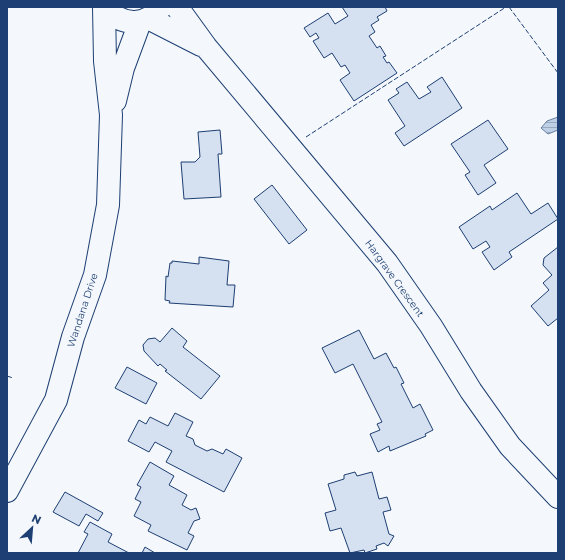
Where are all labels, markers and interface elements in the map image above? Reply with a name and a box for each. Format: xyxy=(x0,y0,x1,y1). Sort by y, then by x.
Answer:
street label: Hargrave Crescent xyxy=(362,237,427,319)
street label: Wandana Drive xyxy=(64,271,101,349)
north arrow xyxy=(12,508,52,548)
text: N xyxy=(29,511,43,527)

